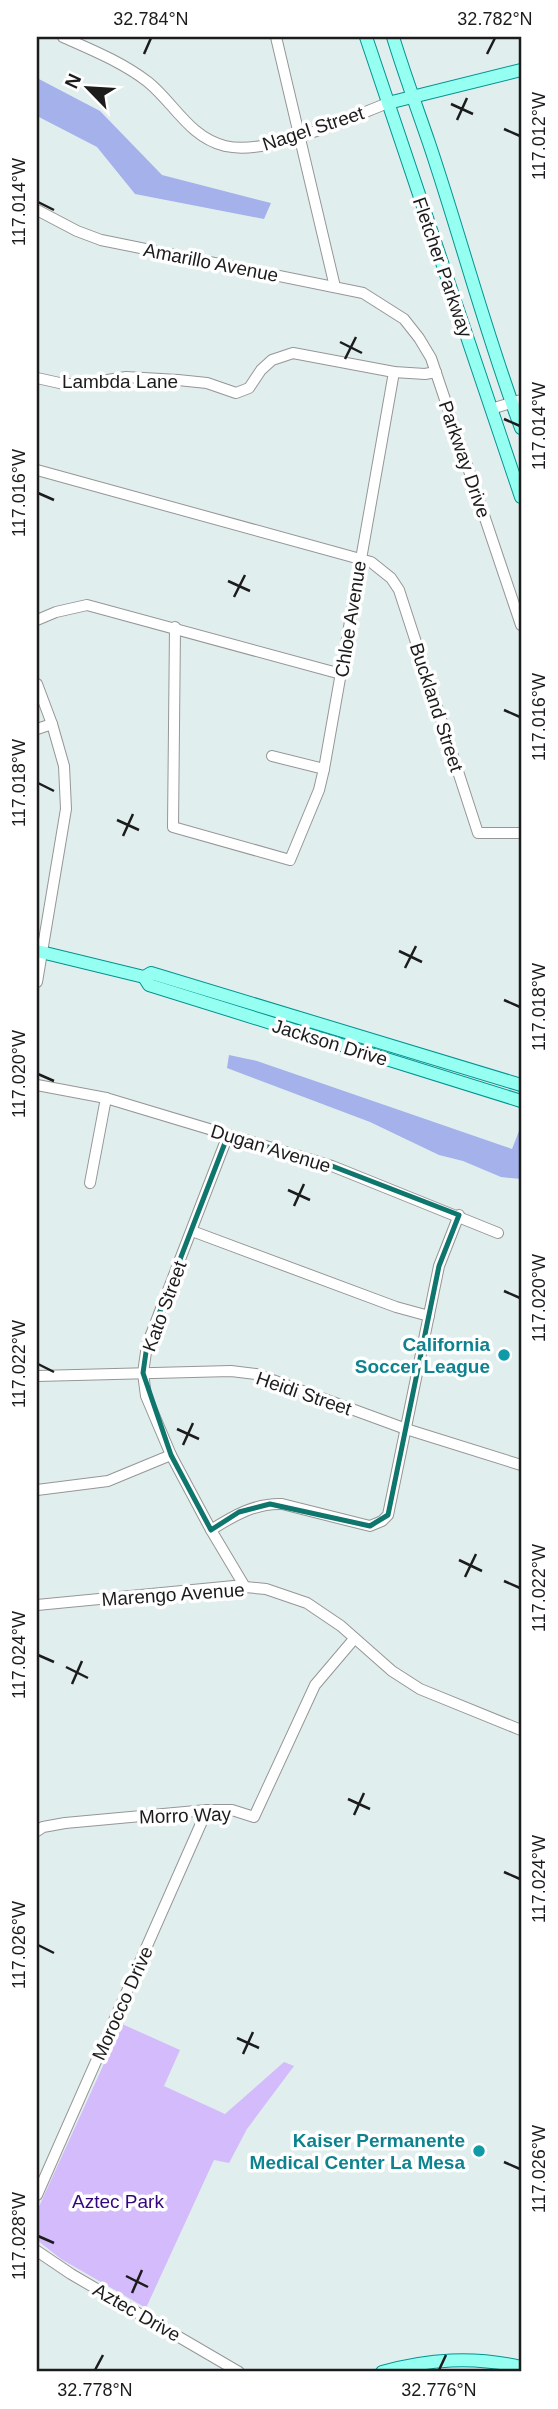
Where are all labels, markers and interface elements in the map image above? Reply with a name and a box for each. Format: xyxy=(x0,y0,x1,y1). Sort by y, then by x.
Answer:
text: 32.784°N xyxy=(113,9,189,29)
text: 32.782°N xyxy=(457,9,533,29)
north arrow xyxy=(52,52,122,122)
text: N xyxy=(61,70,85,92)
text: 117.012°W xyxy=(529,92,549,180)
street label: Nagel Street xyxy=(260,102,367,155)
text: 117.014°W xyxy=(9,158,29,246)
street label: Fletcher Parkway xyxy=(409,194,477,340)
street label: Amarillo Avenue xyxy=(142,239,280,286)
street label: Lambda Lane xyxy=(62,371,178,392)
text: 117.014°W xyxy=(529,382,549,470)
street label: Parkway Drive xyxy=(435,398,494,520)
text: 117.016°W xyxy=(9,449,29,537)
street label: Chloe Avenue xyxy=(331,559,370,679)
street label: Buckland Street xyxy=(406,640,467,775)
text: 117.016°W xyxy=(529,673,549,761)
text: 117.018°W xyxy=(9,739,29,827)
text: 117.018°W xyxy=(529,963,549,1051)
street label: Jackson Drive xyxy=(270,1015,390,1070)
text: 117.020°W xyxy=(9,1030,29,1118)
street label: Dugan Avenue xyxy=(208,1120,333,1177)
text: 117.020°W xyxy=(529,1254,549,1342)
street label: Kato Street xyxy=(138,1257,191,1354)
text: 117.022°W xyxy=(9,1320,29,1408)
place label: California Soccer League xyxy=(355,1334,490,1377)
marker: California Soccer League xyxy=(496,1347,512,1363)
street label: Heidi Street xyxy=(253,1367,355,1420)
text: 117.022°W xyxy=(529,1544,549,1632)
street label: Marengo Avenue xyxy=(101,1579,245,1610)
text: 117.024°W xyxy=(9,1611,29,1699)
street label: Morro Way xyxy=(139,1803,232,1828)
text: 117.024°W xyxy=(529,1835,549,1923)
text: 117.026°W xyxy=(9,1901,29,1989)
street label: Morocco Drive xyxy=(88,1943,157,2063)
text: 117.026°W xyxy=(529,2125,549,2213)
place label: Kaiser Permanente Medical Center La Mesa xyxy=(250,2130,465,2173)
marker: Kaiser Permanente Medical Center La Mesa xyxy=(471,2143,487,2159)
park label: Aztec Park xyxy=(72,2191,164,2212)
text: 117.028°W xyxy=(9,2192,29,2280)
street label: Aztec Drive xyxy=(89,2279,184,2346)
text: 32.778°N xyxy=(57,2380,133,2400)
text: 32.776°N xyxy=(401,2380,477,2400)

